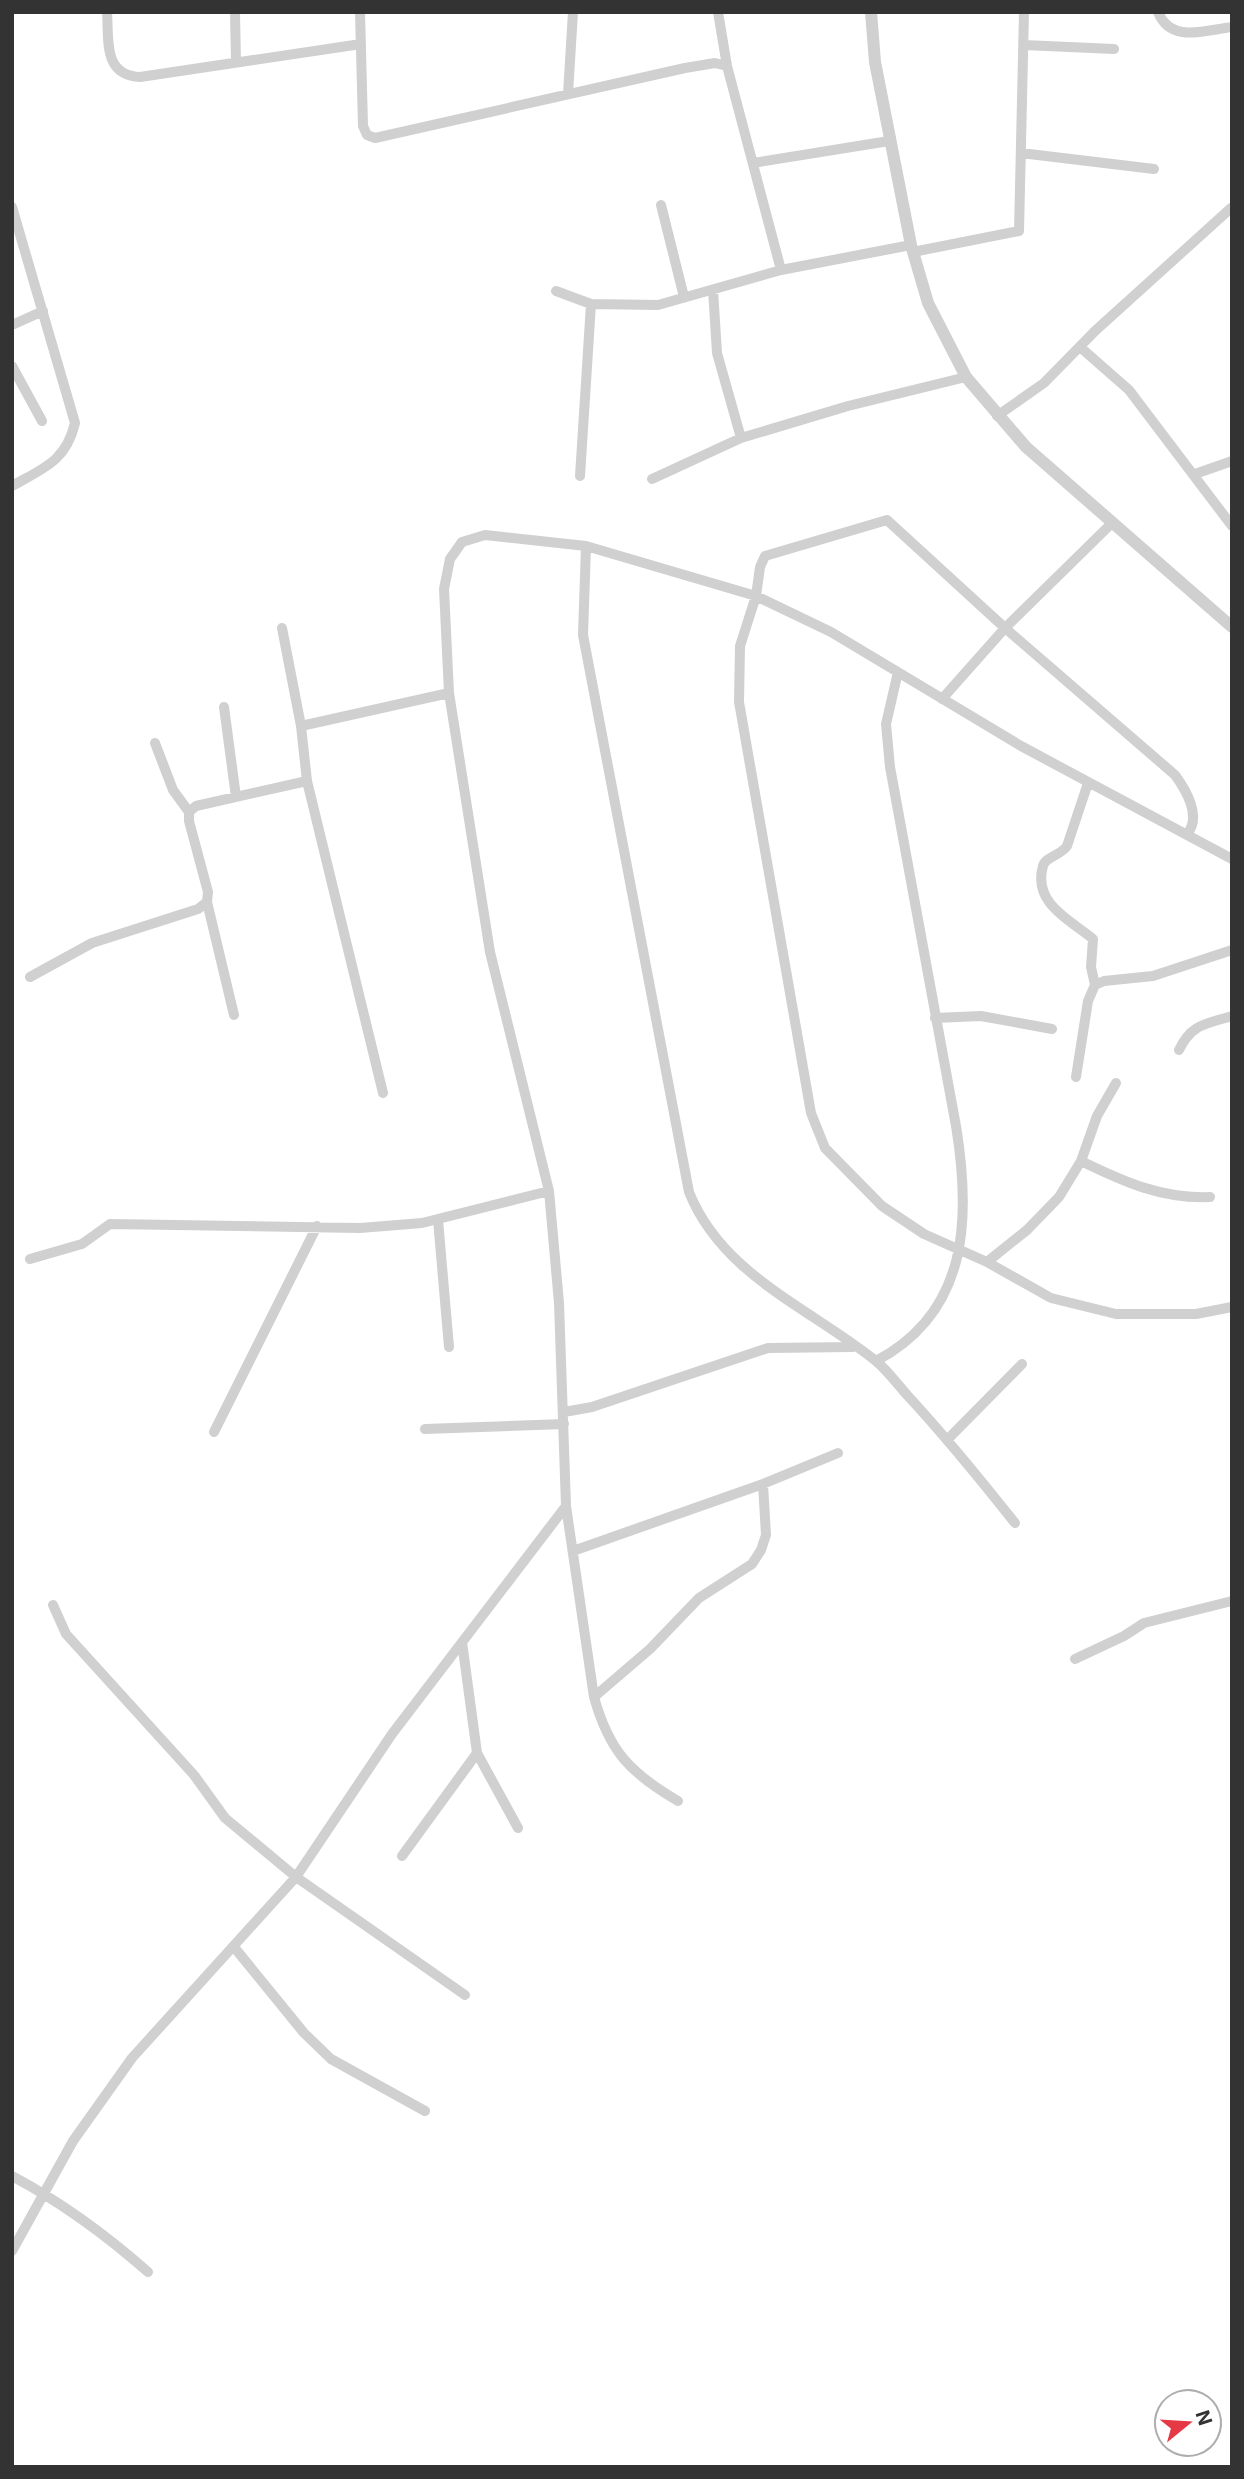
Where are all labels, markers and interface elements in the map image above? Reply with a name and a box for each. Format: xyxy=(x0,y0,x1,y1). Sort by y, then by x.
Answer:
north arrow xyxy=(1153,2388,1223,2458)
text: N xyxy=(1191,2407,1217,2428)

